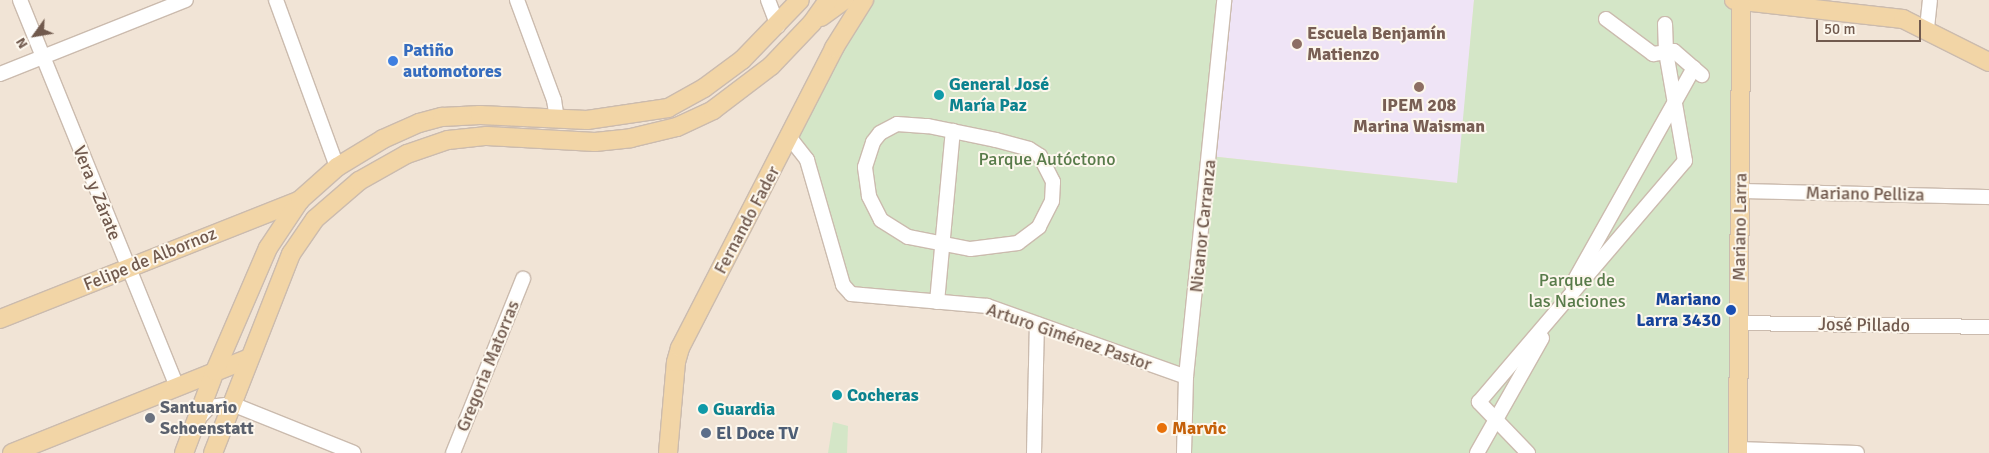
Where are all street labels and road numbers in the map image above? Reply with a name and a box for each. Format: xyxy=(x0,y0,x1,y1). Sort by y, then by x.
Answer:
street label: Vera y Zárate xyxy=(68,143,126,243)
street label: Nicanor Carranza xyxy=(1185,158,1221,294)
street label: Fernando Fader xyxy=(709,162,785,278)
street label: Mariano Larra xyxy=(1728,173,1752,281)
street label: Mariano Pelliza xyxy=(1805,182,1925,206)
street label: Felipe de Albornoz xyxy=(80,222,220,296)
street label: Gregoria Matorras xyxy=(452,297,524,435)
street label: Arturo Giménez Pastor xyxy=(984,299,1154,375)
street label: José Pillado xyxy=(1818,313,1910,337)

